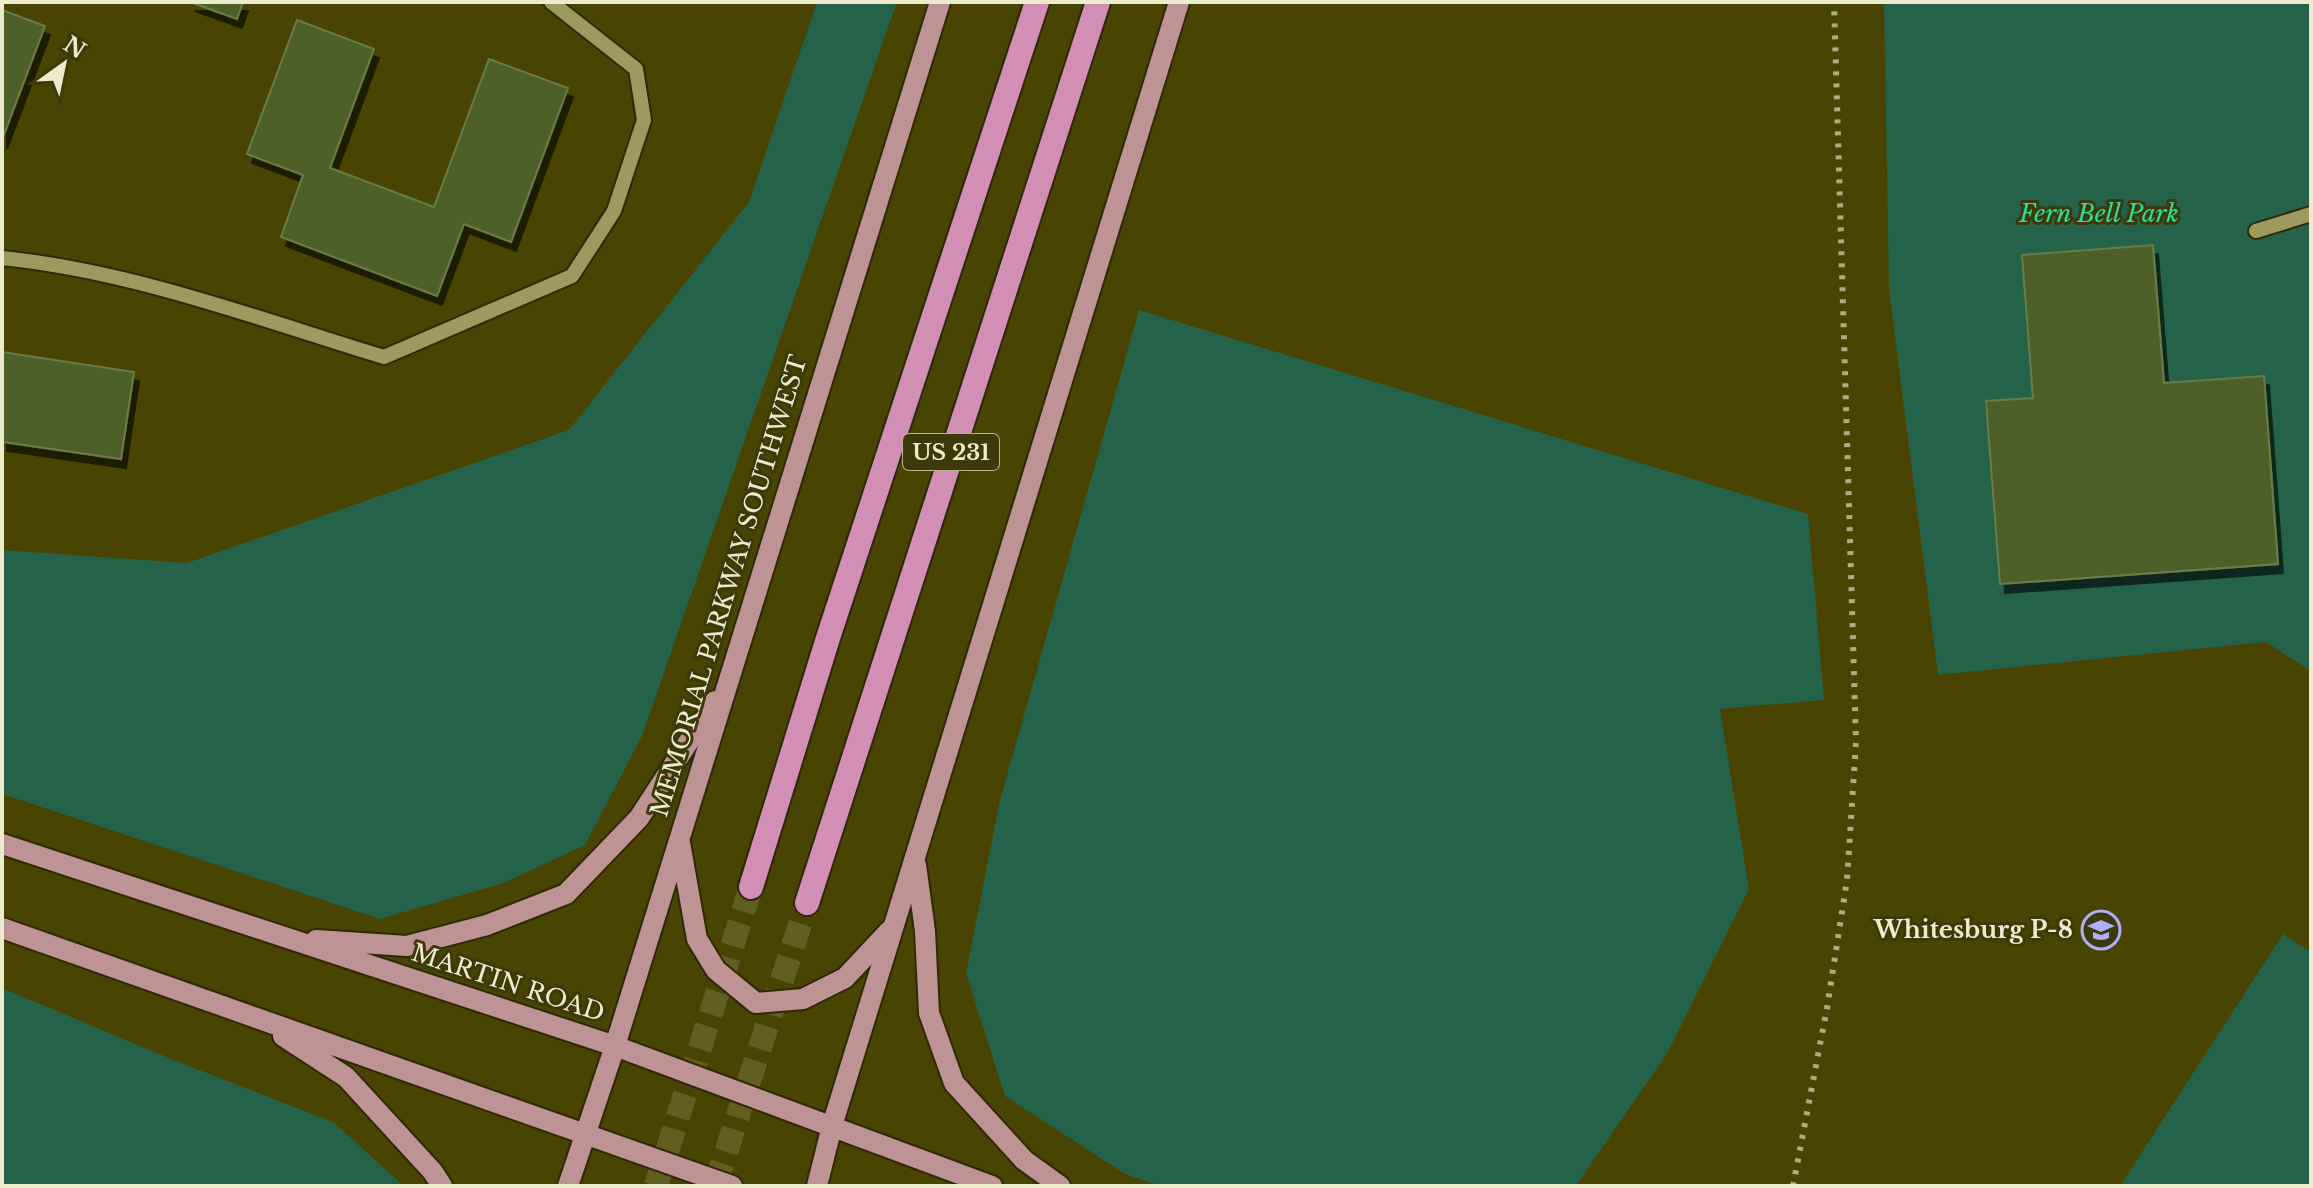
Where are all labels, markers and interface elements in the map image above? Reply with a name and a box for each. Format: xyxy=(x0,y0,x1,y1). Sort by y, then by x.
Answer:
north arrow xyxy=(24,24,104,104)
text: N xyxy=(59,31,91,65)
park label: Fern Bell Park xyxy=(2018,199,2179,228)
street label: MEMORIAL PARKWAY SOUTHWEST xyxy=(644,352,813,820)
road number: US 231 xyxy=(903,434,999,470)
school or university icon: Whitesburg P-8 xyxy=(2080,909,2122,951)
place label: Whitesburg P-8 xyxy=(1873,915,2073,944)
street label: MARTIN ROAD xyxy=(408,938,608,1027)

